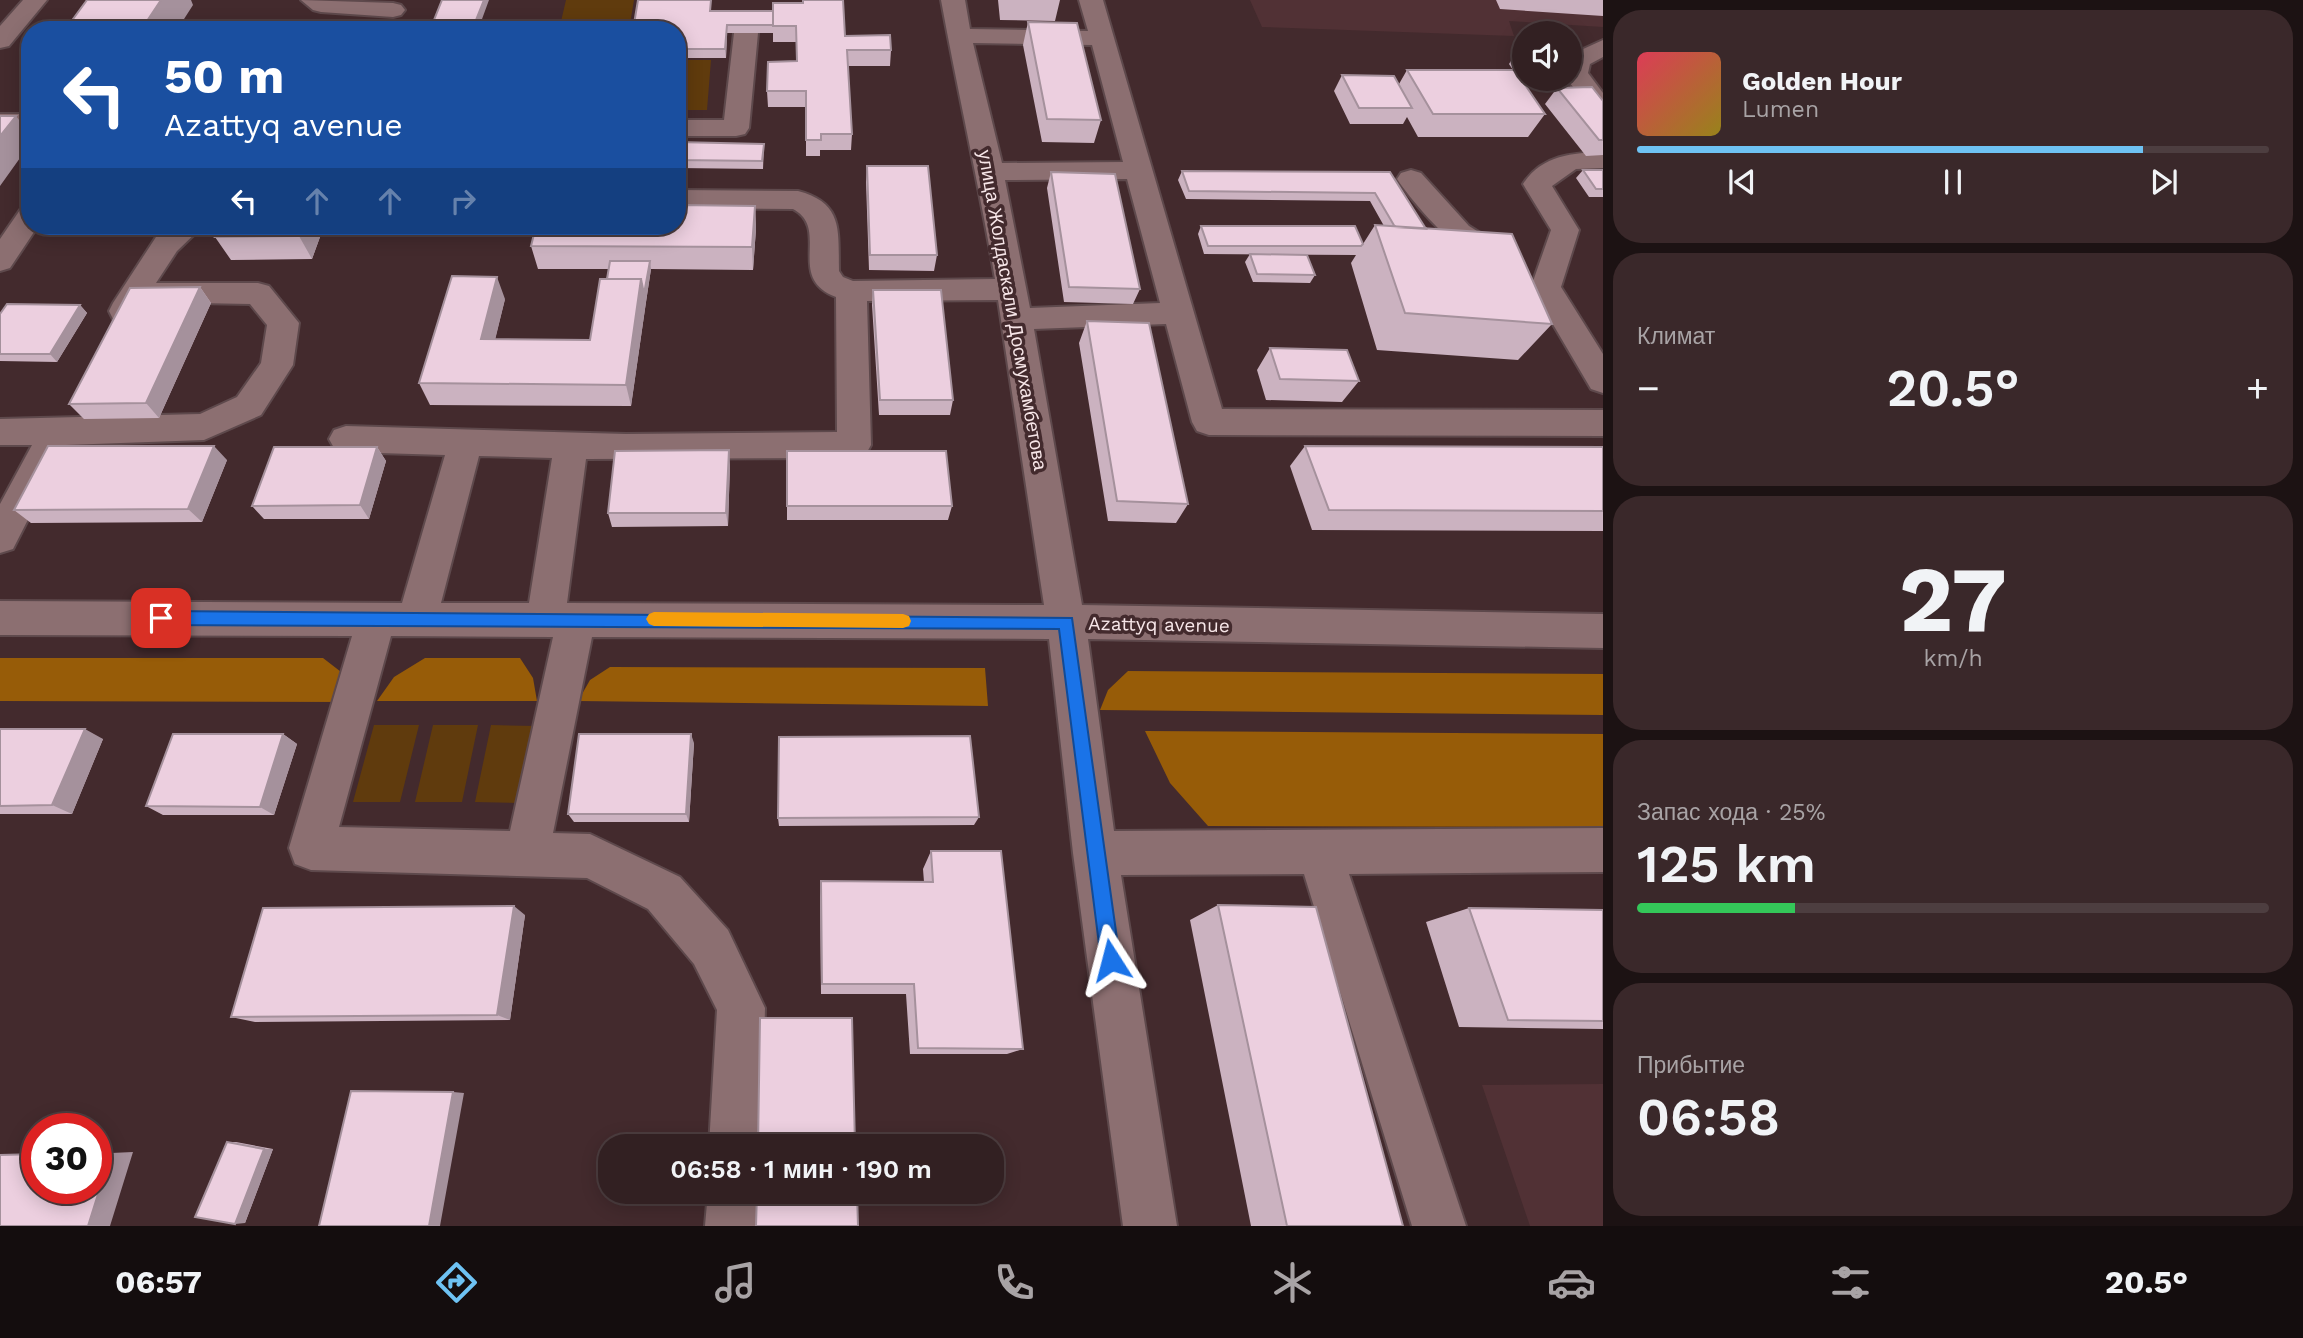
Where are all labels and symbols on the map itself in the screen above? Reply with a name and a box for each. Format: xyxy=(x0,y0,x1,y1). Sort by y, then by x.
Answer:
street label: улица Жолдаскали Досмухамбетова xyxy=(973,148,1052,472)
pin xyxy=(131,588,191,648)
street label: Azattyq avenue xyxy=(1088,612,1230,637)
position arrow xyxy=(1074,923,1148,997)
speed limit sign: 30 xyxy=(21,1113,112,1204)

